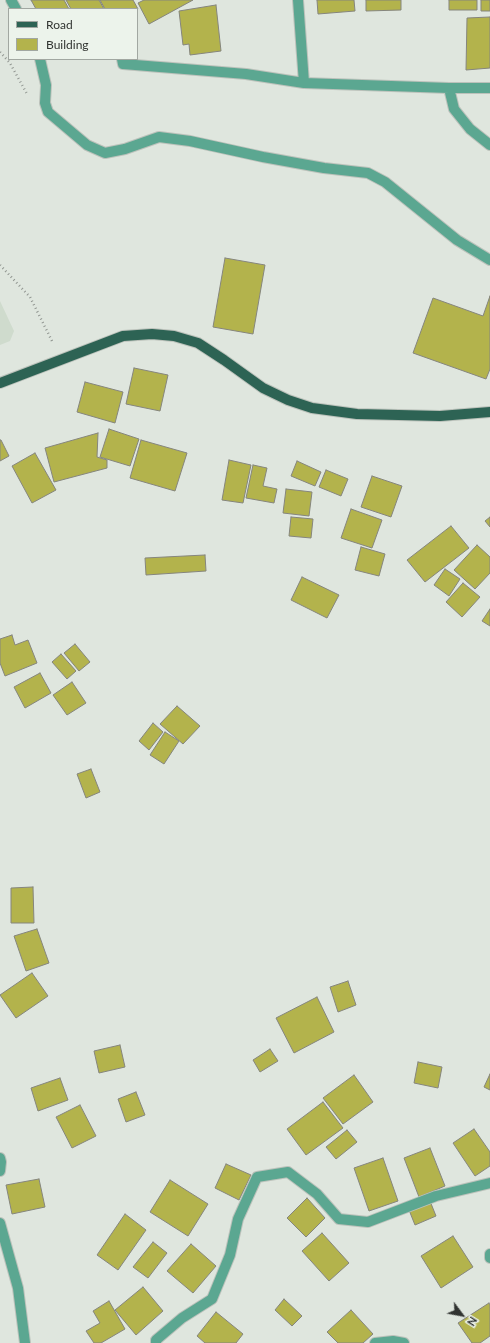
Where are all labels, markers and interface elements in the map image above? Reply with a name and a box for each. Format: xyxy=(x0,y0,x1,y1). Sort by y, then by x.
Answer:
legend xyxy=(8,8,138,60)
text: Road xyxy=(46,17,73,32)
text: Building xyxy=(46,37,89,52)
north arrow xyxy=(442,1295,482,1335)
text: N xyxy=(465,1315,480,1329)

